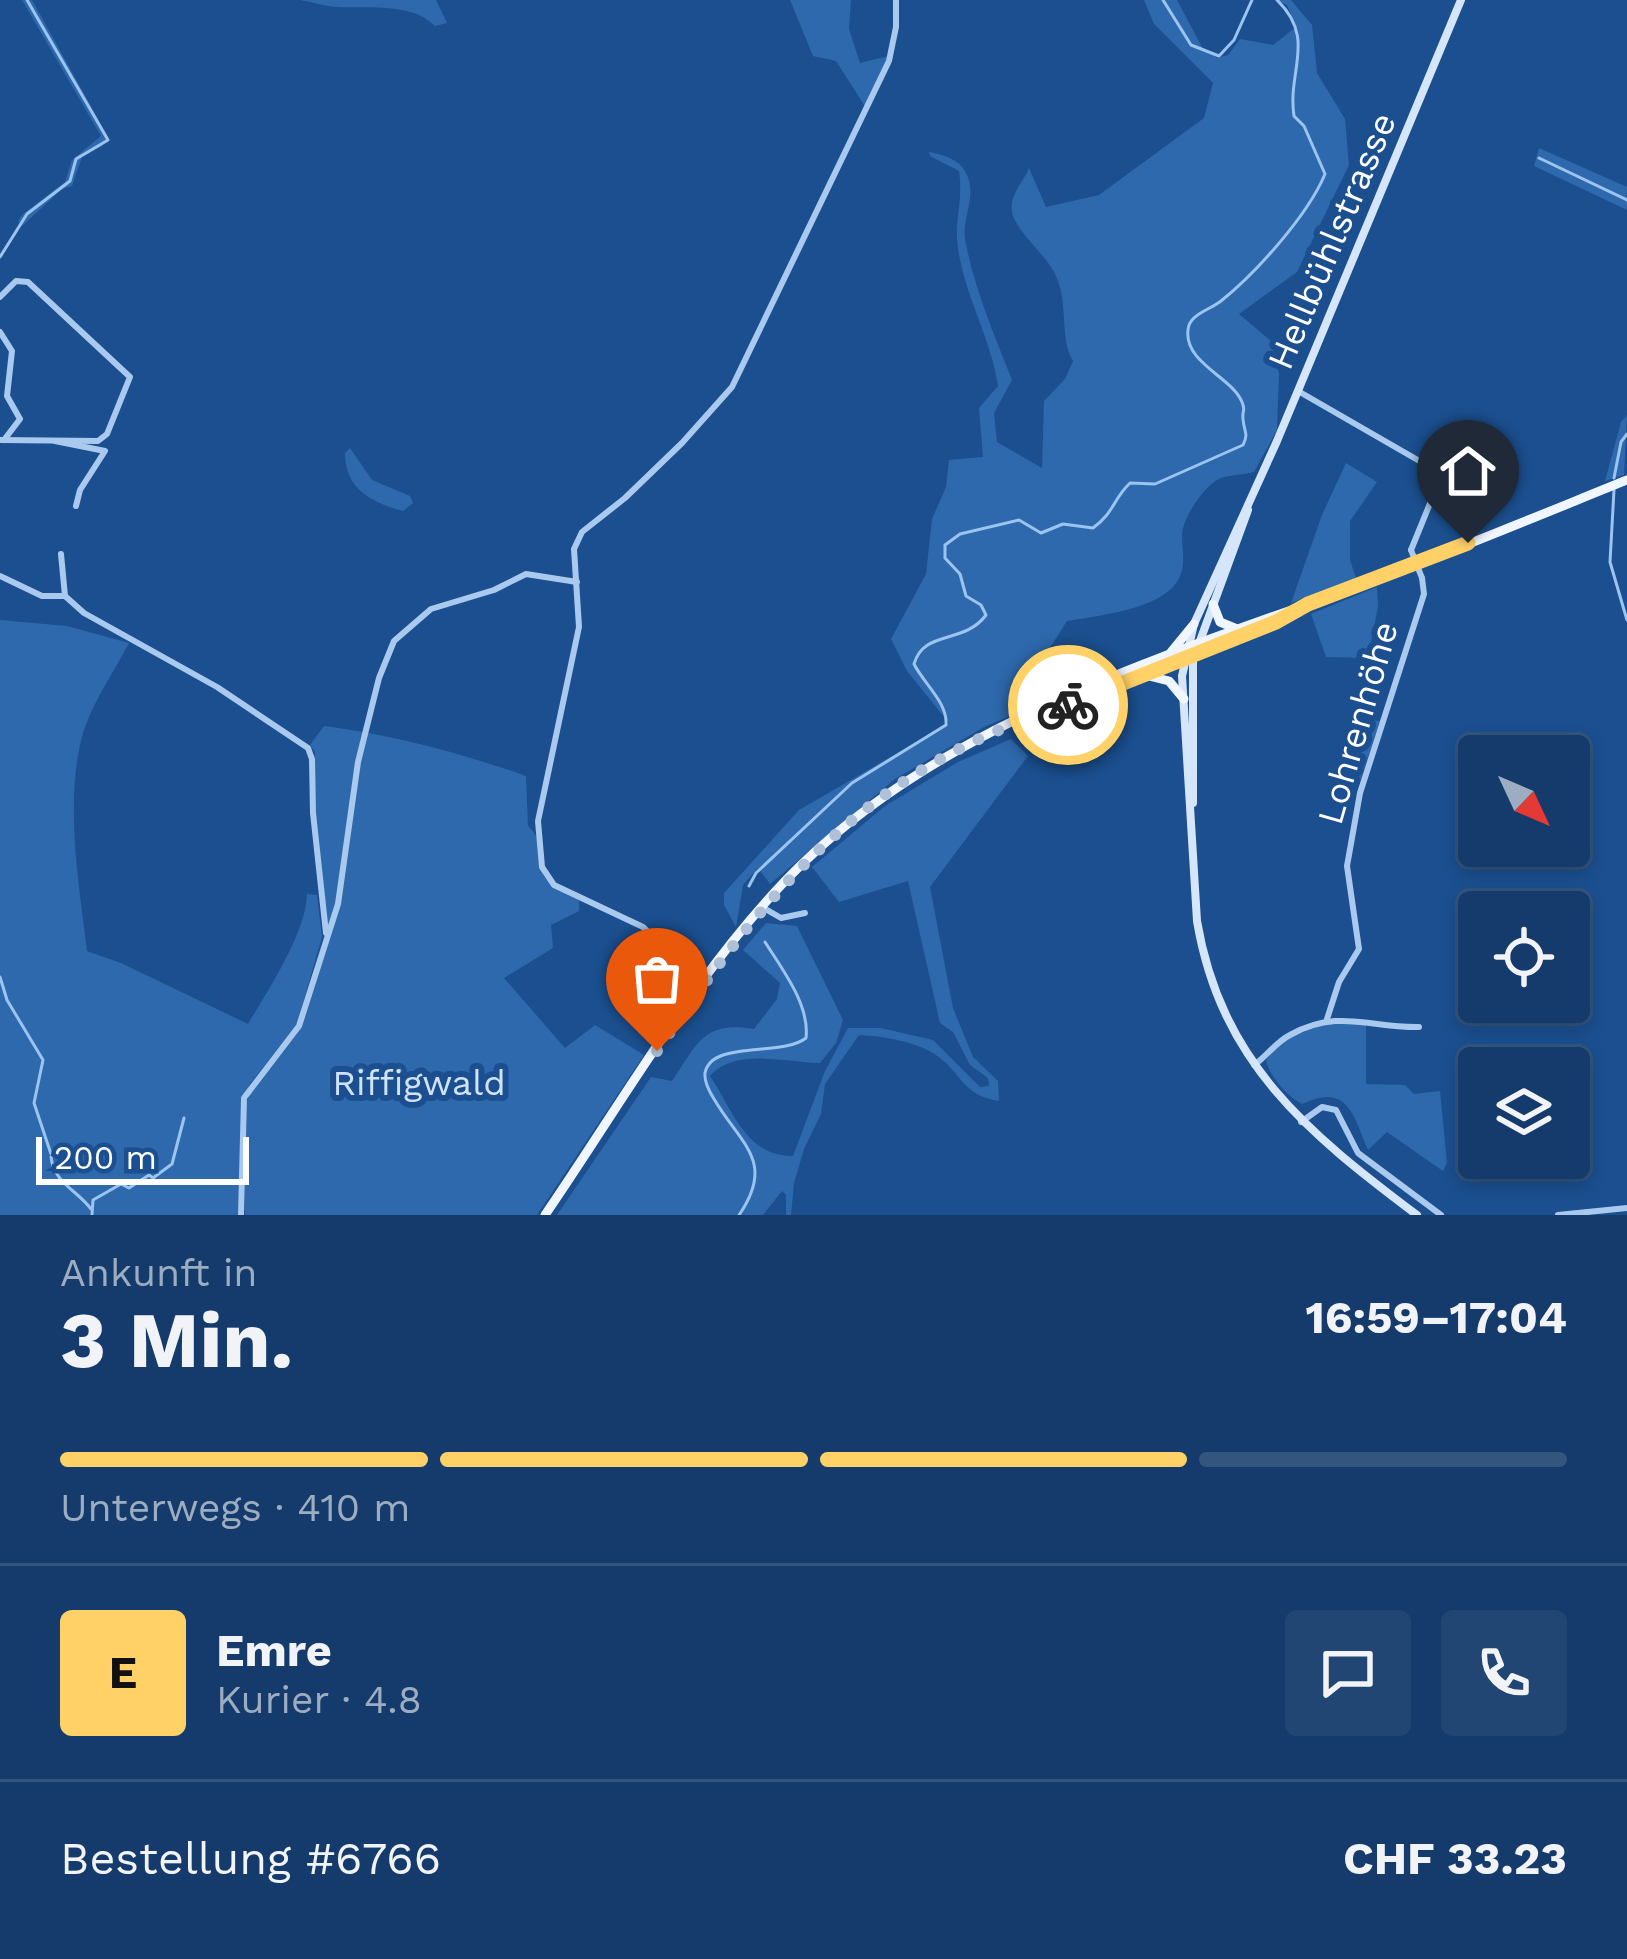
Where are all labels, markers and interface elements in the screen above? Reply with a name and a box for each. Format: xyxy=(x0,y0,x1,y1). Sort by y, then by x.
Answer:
street label: Hellbühlstrasse xyxy=(1259,107,1405,375)
pin xyxy=(1417,420,1519,543)
icon: home xyxy=(1435,438,1501,504)
street label: Lohrenhöhe xyxy=(1309,617,1407,829)
courier xyxy=(1008,645,1128,765)
icon: bike xyxy=(1035,672,1101,738)
north arrow xyxy=(1458,735,1590,867)
map controls xyxy=(1458,735,1590,1179)
button: locate xyxy=(1458,891,1590,1023)
pin xyxy=(606,928,708,1051)
icon: bag xyxy=(624,946,690,1012)
button: layers xyxy=(1458,1047,1590,1179)
park label: Riffigwald xyxy=(332,1062,506,1104)
scale bar xyxy=(36,1131,249,1184)
text: 200 m xyxy=(54,1138,157,1177)
text: Ankunft in xyxy=(60,1250,257,1295)
text: 16:59–17:04 xyxy=(1305,1291,1567,1344)
text: 3 Min. xyxy=(60,1294,293,1386)
text: Unterwegs · 410 m xyxy=(60,1485,410,1530)
button: chat xyxy=(1285,1610,1411,1736)
button: phone xyxy=(1441,1610,1567,1736)
text: Emre xyxy=(216,1624,332,1677)
text: E xyxy=(109,1646,137,1699)
text: Kurier · 4.8 xyxy=(216,1677,422,1722)
text: Bestellung #6766 xyxy=(60,1832,441,1885)
text: CHF 33.23 xyxy=(1343,1832,1567,1885)

